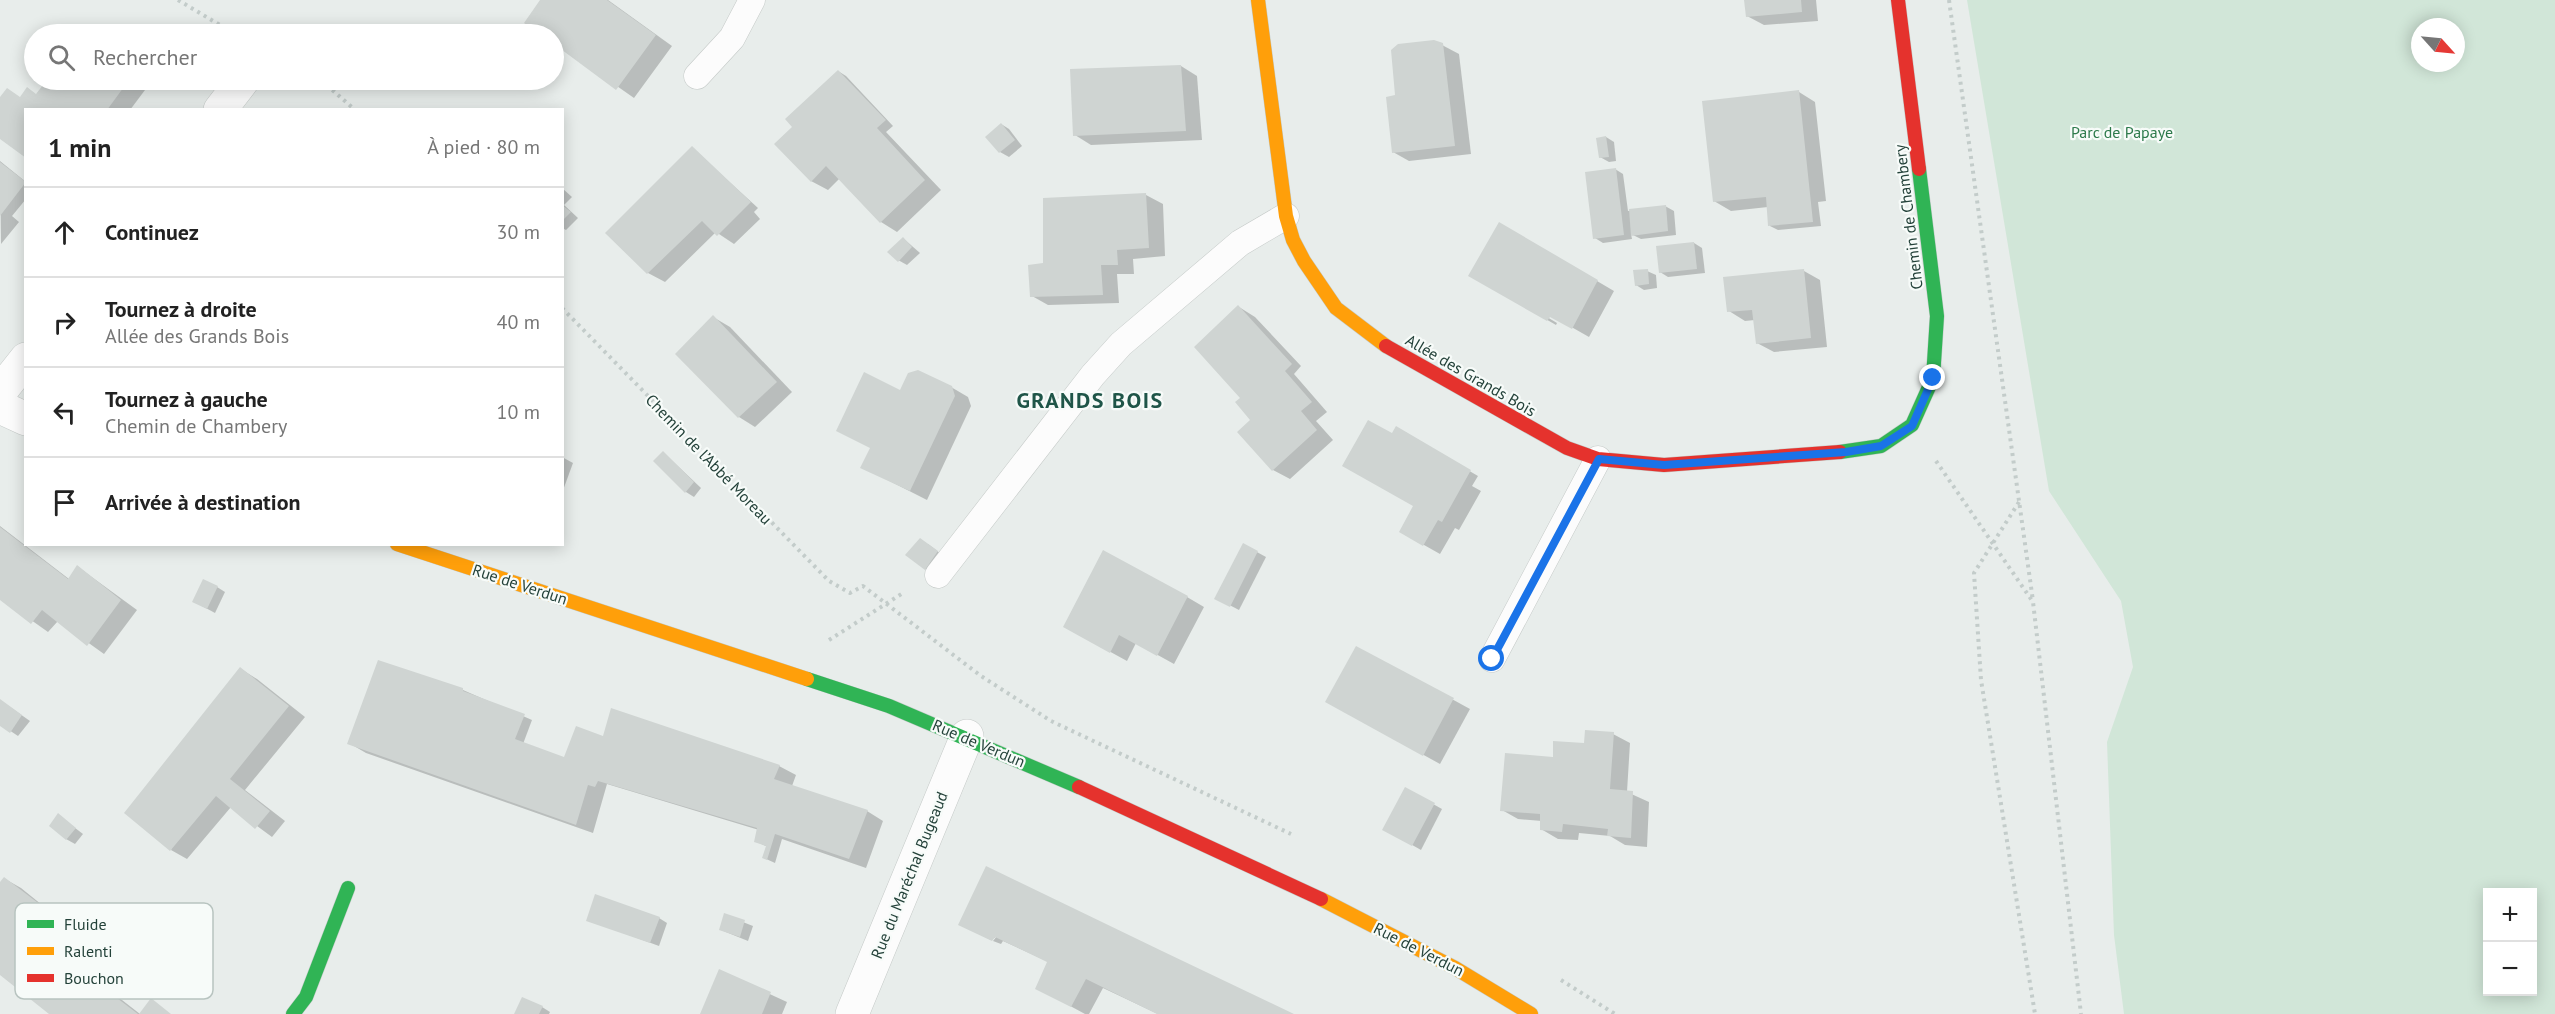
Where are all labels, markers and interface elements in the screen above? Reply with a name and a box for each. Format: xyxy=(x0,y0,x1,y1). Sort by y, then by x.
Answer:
north arrow xyxy=(2411,18,2465,72)
search box xyxy=(24,24,564,90)
icon: search xyxy=(45,41,78,74)
text: Rechercher xyxy=(93,43,197,71)
park label: Parc de Papaye xyxy=(2071,122,2173,142)
text: 1 min xyxy=(48,131,111,164)
text: À pied · 80 m xyxy=(427,134,540,160)
street label: Chemin de Chambery xyxy=(1889,143,1927,291)
icon: ahead xyxy=(48,216,81,249)
text: Continuez xyxy=(105,218,199,246)
text: 30 m xyxy=(497,219,540,245)
text: Tournez à droite xyxy=(105,295,257,323)
icon: right xyxy=(48,306,81,339)
text: 40 m xyxy=(497,309,540,335)
text: Allée des Grands Bois xyxy=(105,323,289,349)
street label: Allée des Grands Bois xyxy=(1402,330,1540,421)
route end xyxy=(1919,364,1945,390)
text: Tournez à gauche xyxy=(105,385,268,413)
district label: GRANDS BOIS xyxy=(1016,386,1164,414)
street label: Chemin de l’Abbé Moreau xyxy=(642,390,776,528)
icon: left xyxy=(48,396,81,429)
text: 10 m xyxy=(497,399,540,425)
text: Chemin de Chambery xyxy=(105,413,287,439)
icon: arrive xyxy=(48,486,81,519)
text: Arrivée à destination xyxy=(105,488,301,516)
street label: Rue de Verdun xyxy=(470,559,570,609)
route start xyxy=(1478,645,1504,671)
street label: Rue de Verdun xyxy=(930,715,1028,771)
street label: Rue du Maréchal Bugeaud xyxy=(866,788,952,962)
map controls xyxy=(2483,888,2537,996)
button: + xyxy=(2483,888,2537,942)
legend xyxy=(15,903,213,999)
text: Fluide xyxy=(64,914,107,934)
street label: Rue de Verdun xyxy=(1371,918,1467,980)
text: Ralenti xyxy=(64,941,113,961)
button: − xyxy=(2483,942,2537,996)
text: Bouchon xyxy=(64,968,124,988)

